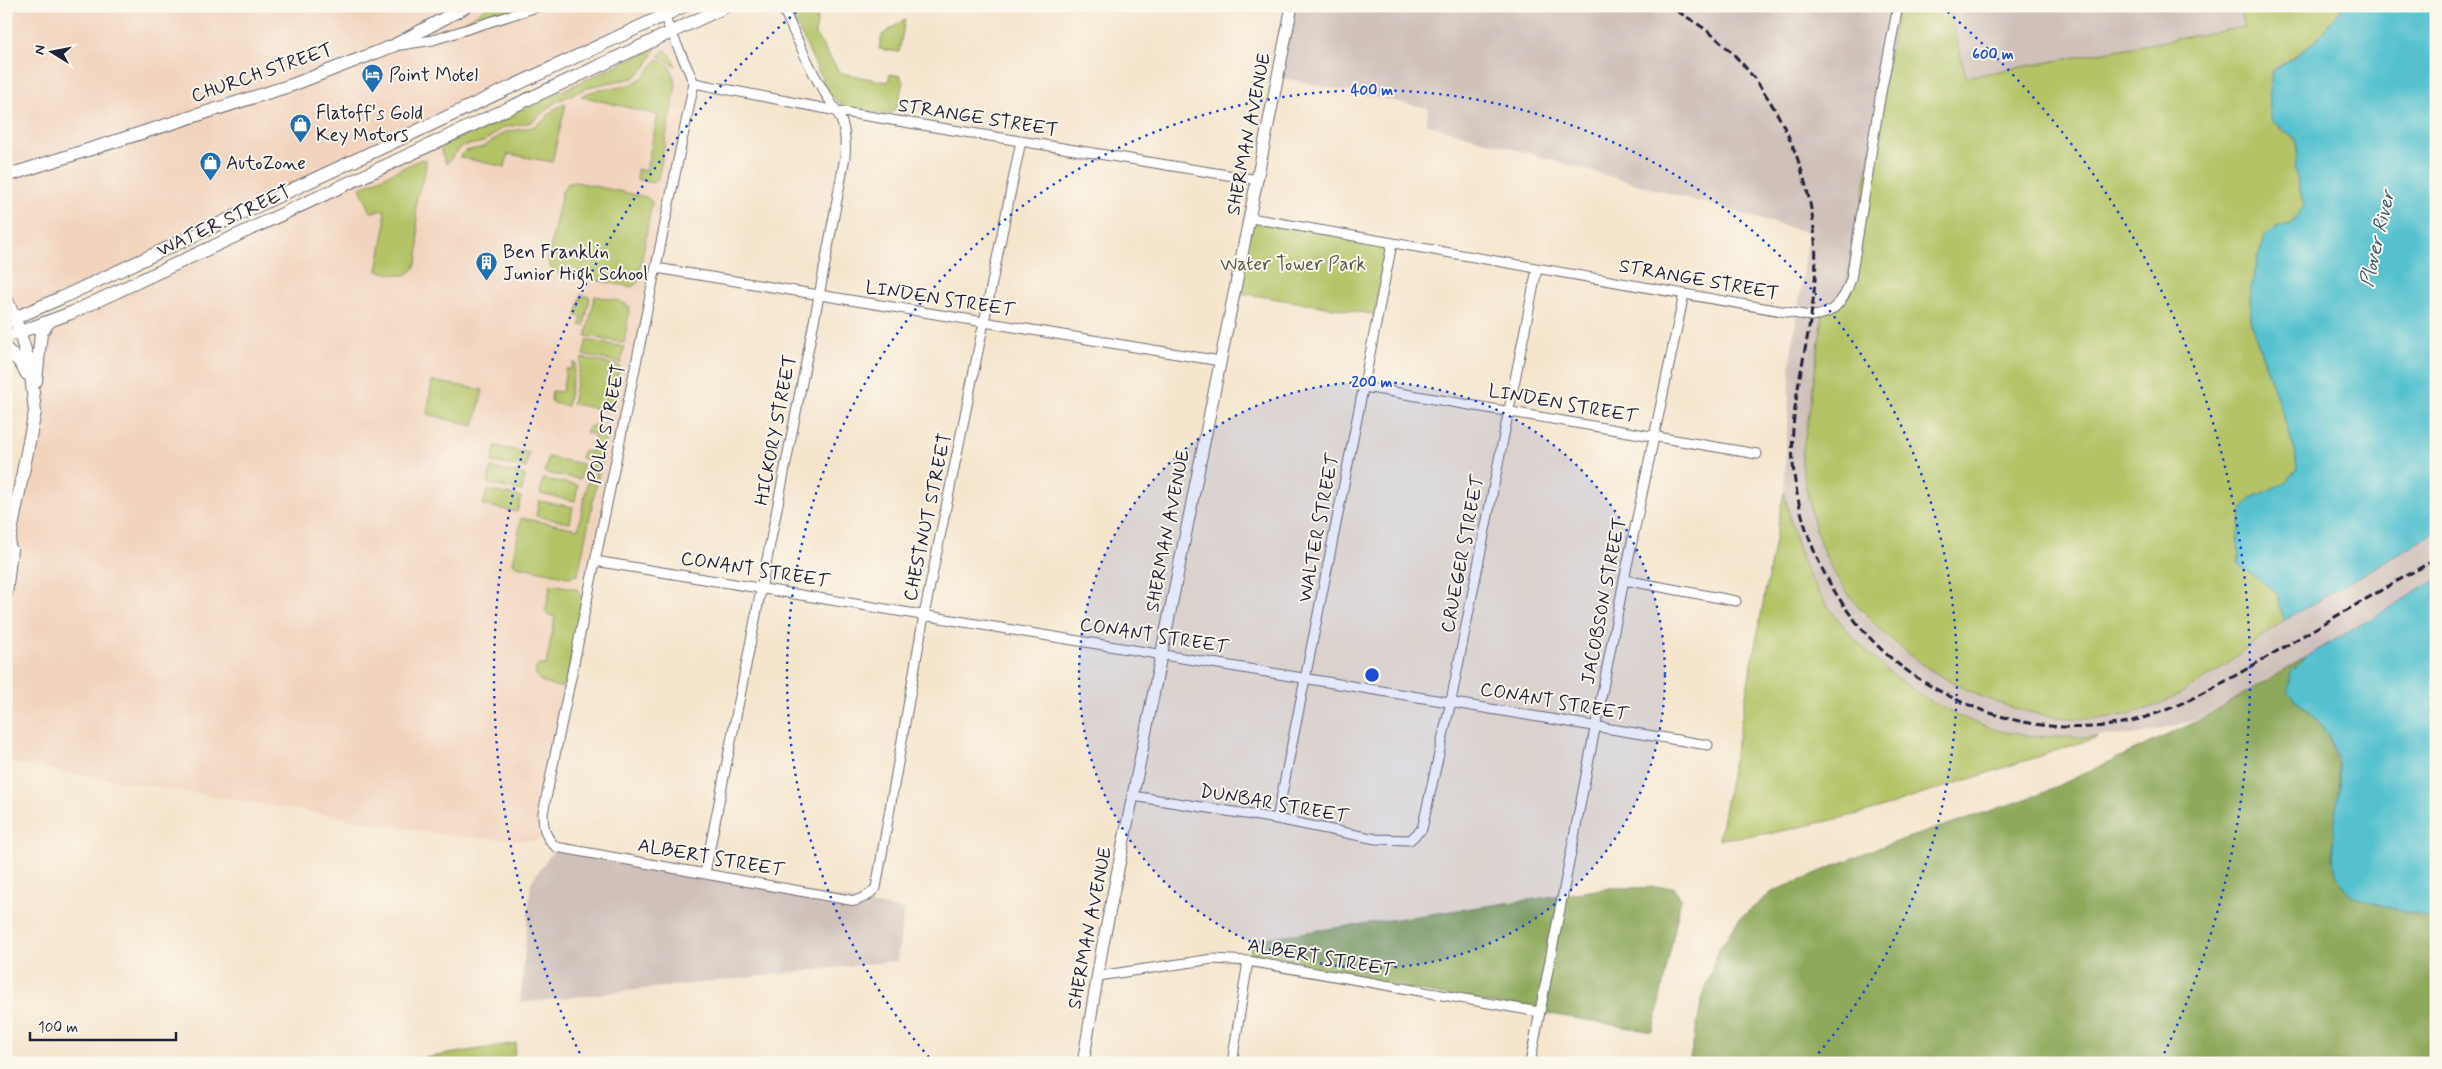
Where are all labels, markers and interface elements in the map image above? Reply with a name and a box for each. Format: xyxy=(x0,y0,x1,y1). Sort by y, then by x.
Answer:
north arrow xyxy=(28,28,78,78)
street label: CHURCH STREET xyxy=(188,37,336,109)
text: N xyxy=(31,44,50,56)
text: 600 m xyxy=(1972,45,2014,65)
street label: SHERMAN AVENUE xyxy=(1221,51,1277,217)
hotel icon: Point Motel xyxy=(361,63,385,94)
place label: Point Motel xyxy=(389,63,478,88)
text: 400 m xyxy=(1351,81,1393,101)
street label: STRANGE STREET xyxy=(896,93,1060,143)
place label: Flatoff's Gold Key Motors xyxy=(316,101,423,148)
shop icon: Flatoff's Gold Key Motors xyxy=(288,112,312,143)
shop icon: AutoZone xyxy=(198,151,222,182)
place label: AutoZone xyxy=(226,151,306,176)
street label: WATER STREET xyxy=(153,179,295,263)
water label: Plover River xyxy=(2354,186,2403,290)
place label: Ben Franklin Junior High School xyxy=(503,240,648,290)
building icon: Ben Franklin Junior High School xyxy=(475,251,499,282)
park label: Water Tower Park xyxy=(1220,252,1366,277)
street label: STRANGE STREET xyxy=(1617,254,1781,306)
street label: LINDEN STREET xyxy=(864,275,1017,323)
street label: HICKORY STREET xyxy=(749,352,803,508)
street label: POLK STREET xyxy=(582,362,632,486)
text: 200 m xyxy=(1352,373,1393,393)
street label: LINDEN STREET xyxy=(1487,379,1640,430)
street label: CHESTNUT STREET xyxy=(898,431,958,603)
street label: SHERMAN AVENUE xyxy=(1140,448,1196,614)
street label: WALTER STREET xyxy=(1292,450,1346,605)
street label: CRUEGER STREET xyxy=(1435,472,1491,635)
street label: JACOBSON STREET xyxy=(1576,515,1632,687)
street label: CONANT STREET xyxy=(679,546,832,594)
street label: CONANT STREET xyxy=(1078,612,1231,660)
centre of rings xyxy=(1363,666,1381,684)
street label: CONANT STREET xyxy=(1478,677,1631,728)
street label: DUNBAR STREET xyxy=(1198,779,1351,830)
street label: ALBERT STREET xyxy=(636,833,787,883)
street label: SHERMAN AVENUE xyxy=(1062,845,1118,1011)
street label: ALBERT STREET xyxy=(1246,933,1397,983)
scale bar xyxy=(30,1009,176,1041)
text: 100 m xyxy=(38,1018,78,1038)

